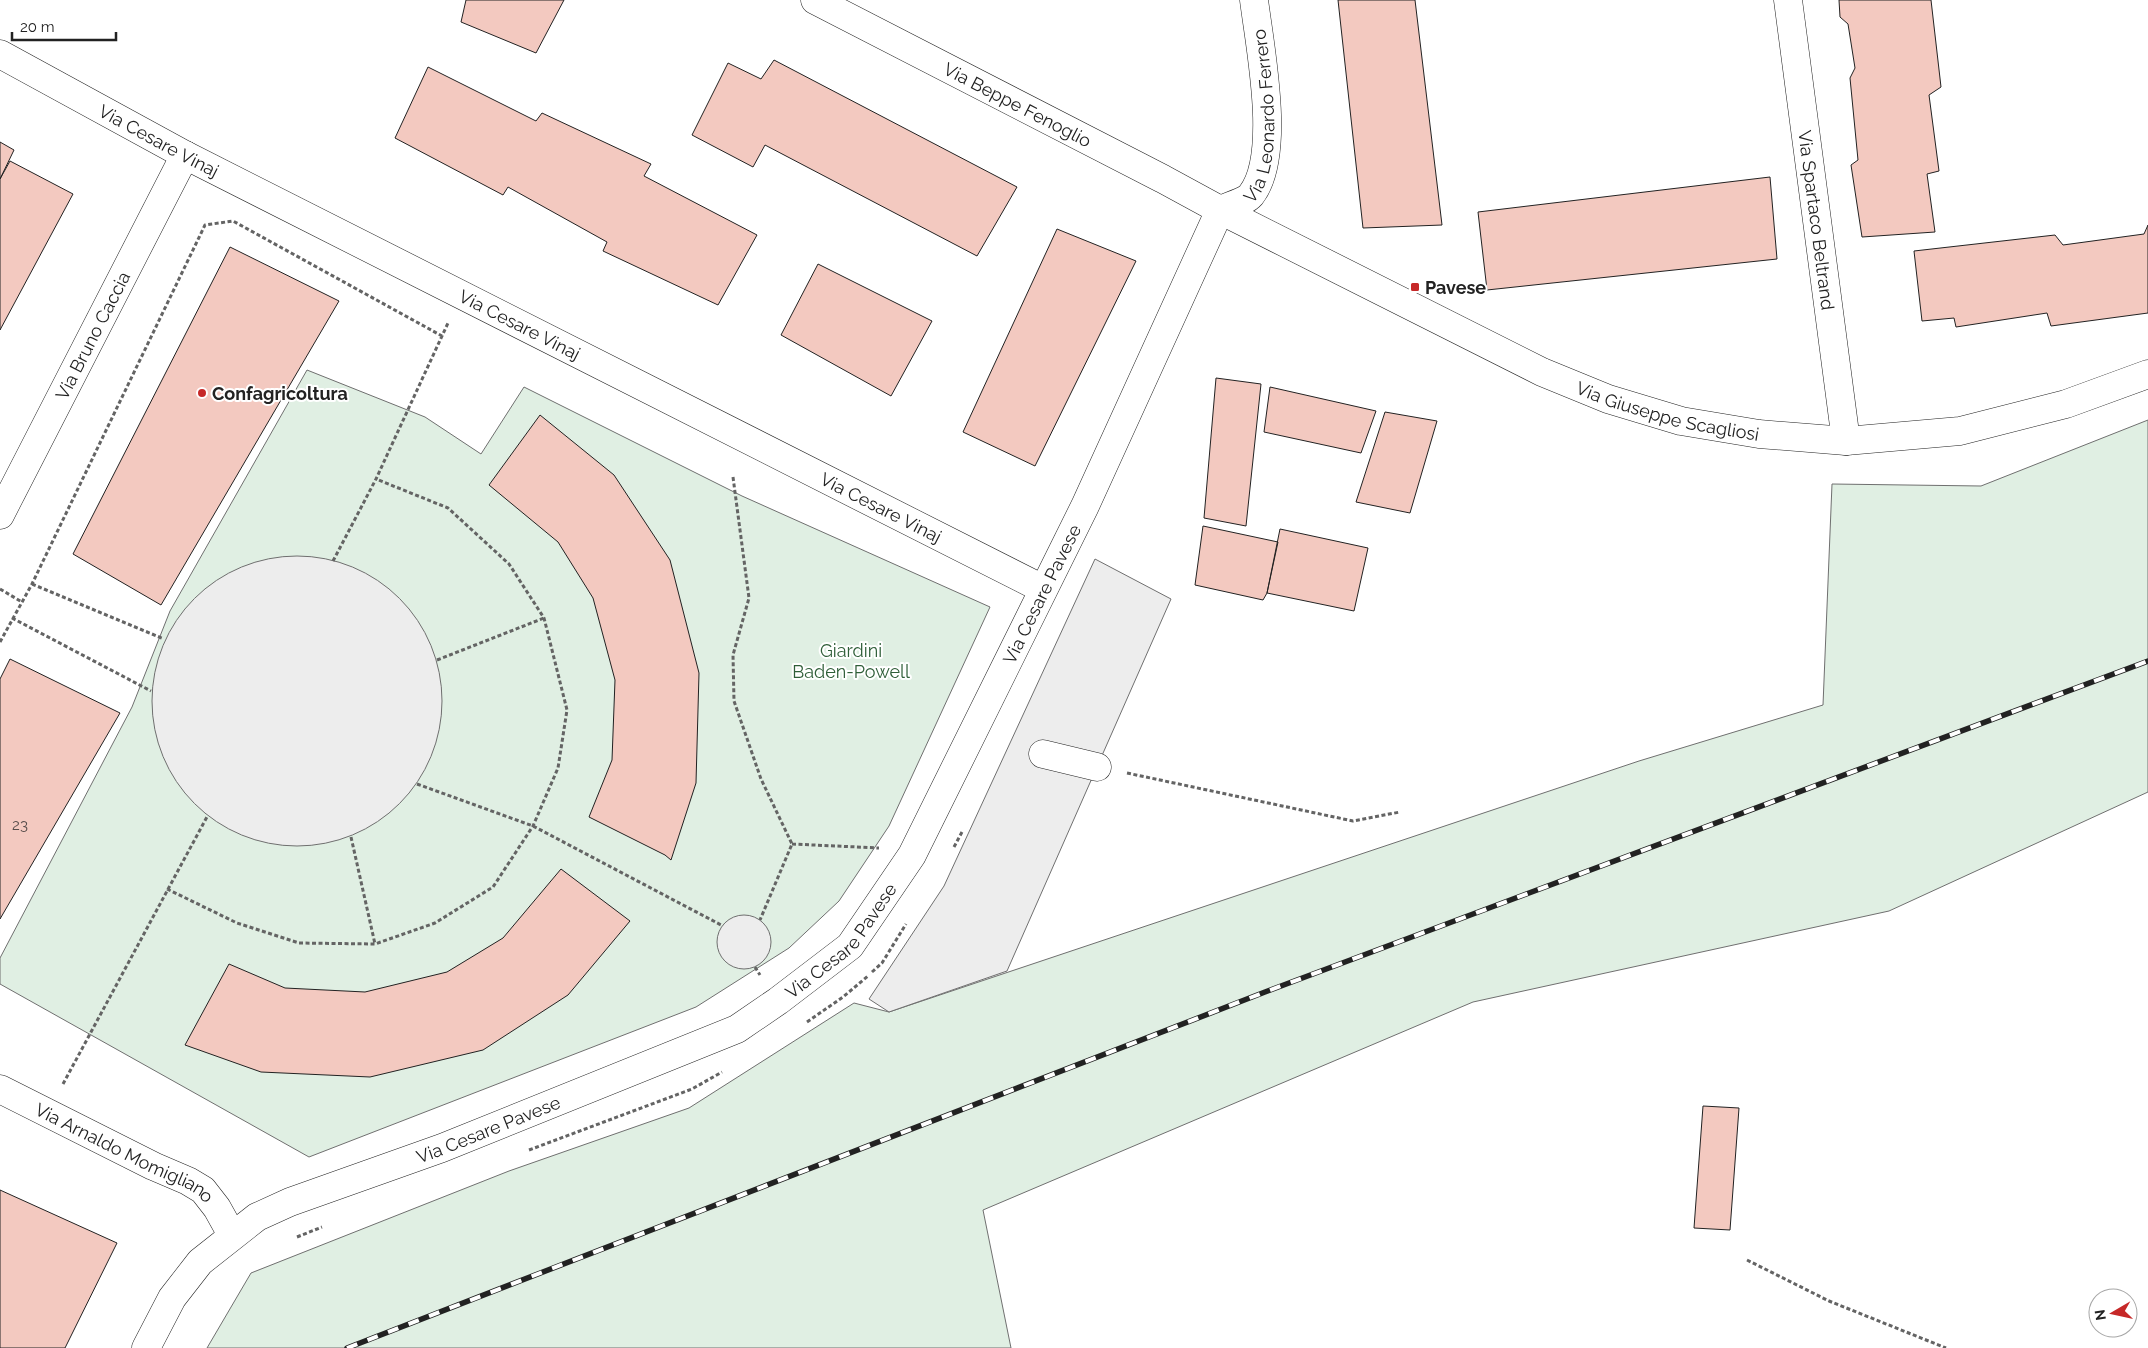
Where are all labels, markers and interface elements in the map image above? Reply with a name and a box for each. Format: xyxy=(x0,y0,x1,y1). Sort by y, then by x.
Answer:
scale bar xyxy=(12,10,116,42)
text: 20 m xyxy=(20,18,55,36)
street label: Via Leonardo Ferrero xyxy=(1239,28,1278,207)
street label: Via Beppe Fenoglio xyxy=(940,58,1095,151)
street label: Via Cesare Vinaj xyxy=(95,100,223,181)
street label: Via Spartaco Beltrand xyxy=(1795,129,1839,311)
street label: Via Bruno Caccia xyxy=(51,268,134,403)
place label: Pavese xyxy=(1425,277,1486,298)
marker: Pavese xyxy=(1409,281,1421,293)
street label: Via Cesare Vinaj xyxy=(456,285,584,364)
street label: Via Giuseppe Scagliosi xyxy=(1573,377,1761,444)
place label: Confagricoltura xyxy=(212,383,348,404)
marker: Confagricoltura xyxy=(196,387,208,399)
street label: Via Cesare Vinaj xyxy=(817,468,945,547)
street label: Via Cesare Pavese xyxy=(998,520,1085,667)
park label: Giardini Baden-Powell xyxy=(792,640,910,682)
house number: 23 xyxy=(12,816,28,834)
street label: Via Cesare Pavese xyxy=(781,879,901,1002)
street label: Via Cesare Pavese xyxy=(413,1091,564,1167)
street label: Via Arnaldo Momigliano xyxy=(32,1098,219,1206)
north arrow xyxy=(2088,1288,2138,1338)
text: N xyxy=(2091,1309,2109,1322)

